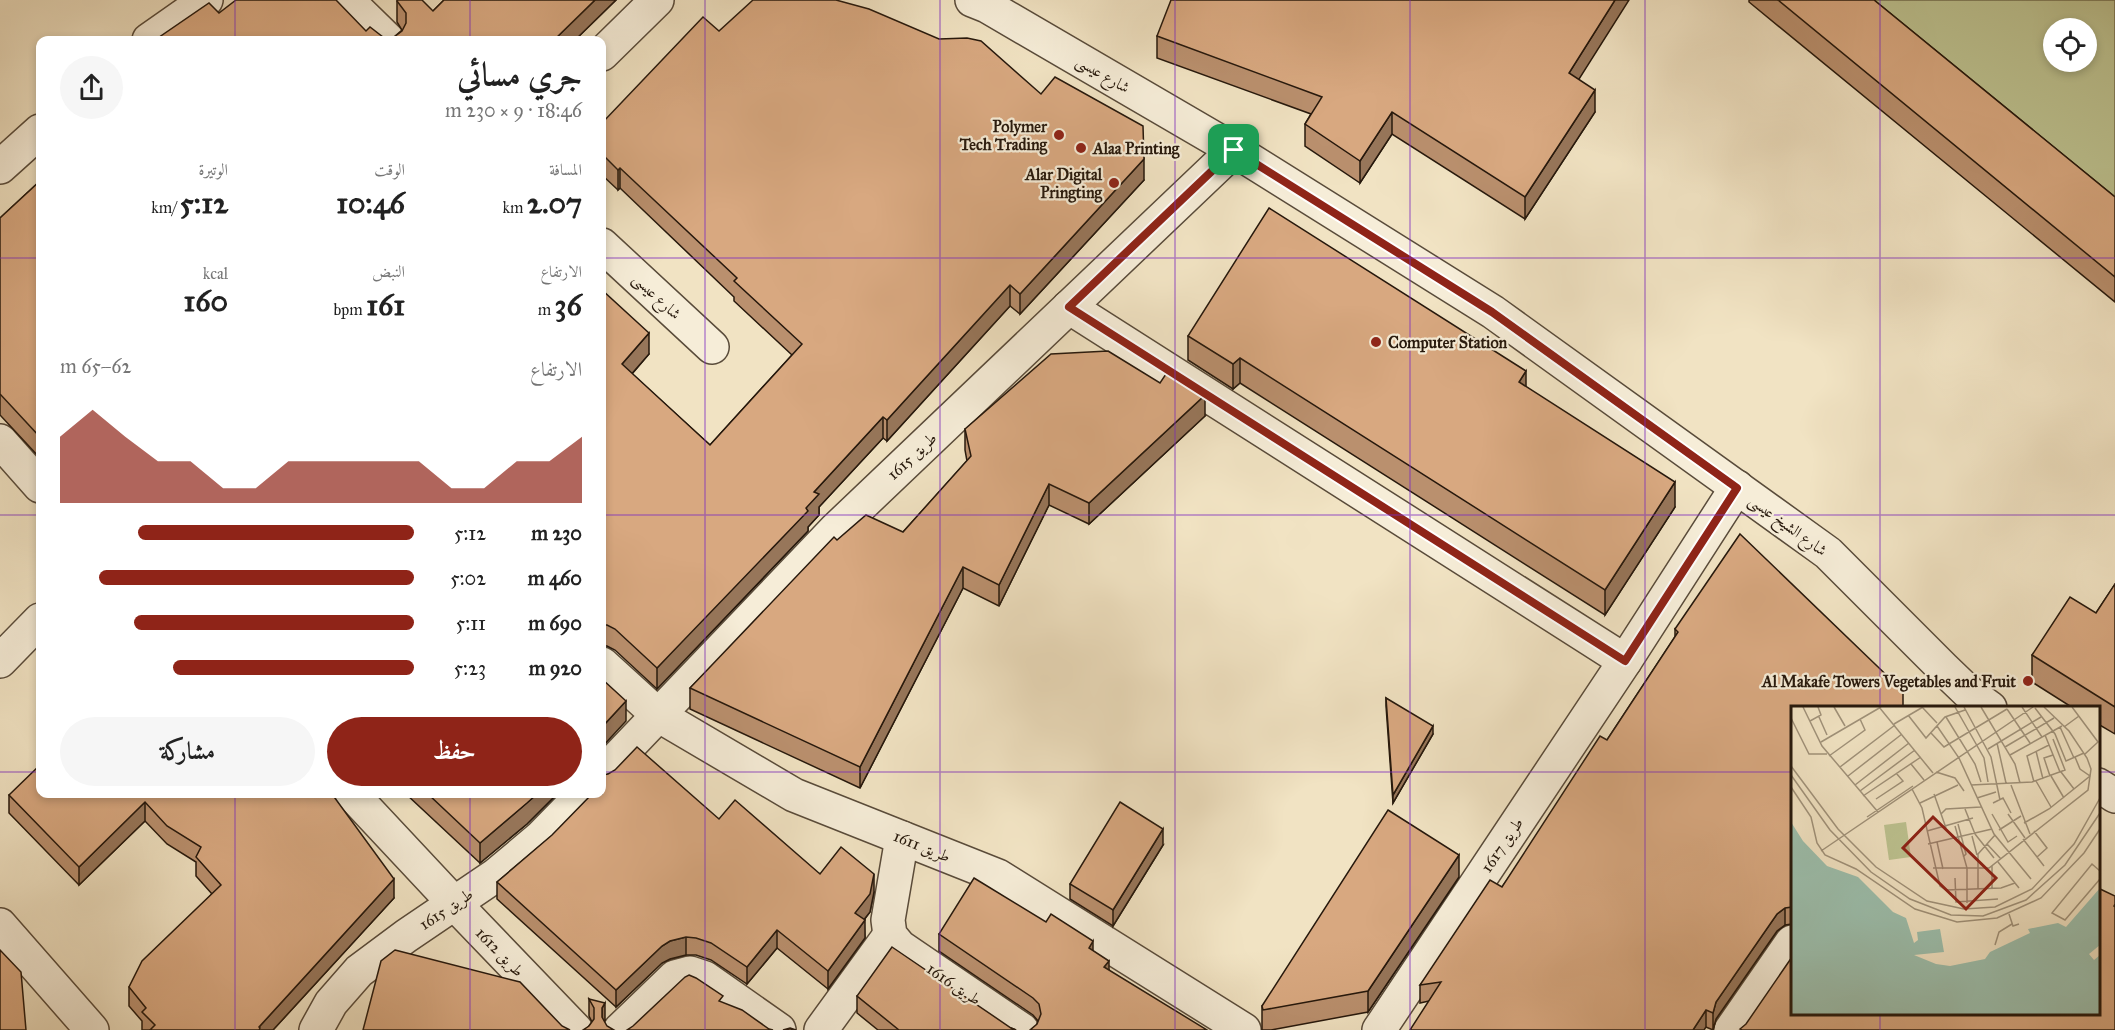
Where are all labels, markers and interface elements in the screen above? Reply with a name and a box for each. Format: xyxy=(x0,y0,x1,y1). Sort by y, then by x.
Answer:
map controls xyxy=(2043,18,2097,72)
button: locate xyxy=(2043,18,2097,72)
street label: شارع عيسى xyxy=(1071,51,1133,100)
text: جري مسائي xyxy=(457,55,582,95)
button: share xyxy=(60,56,123,119)
text: 18:46 · 9 × 230 m xyxy=(445,98,582,122)
place label: Polymer Tech Trading xyxy=(959,117,1048,155)
pin xyxy=(1208,124,1259,175)
marker: Polymer Tech Trading xyxy=(1052,128,1066,142)
icon: arrive xyxy=(1217,133,1250,166)
place label: Alaa Printing xyxy=(1092,139,1180,159)
marker: Alaa Printing xyxy=(1074,141,1088,155)
text: الوتيرة xyxy=(198,160,228,179)
text: الوقت xyxy=(374,160,405,179)
text: المسافة xyxy=(549,160,582,179)
place label: Alar Digital Pringting xyxy=(1024,165,1103,203)
marker: Alar Digital Pringting xyxy=(1107,176,1121,190)
text: 5:12 xyxy=(180,185,228,221)
text: 10:46 xyxy=(336,185,405,221)
text: 2.07 xyxy=(527,185,582,221)
text: /km xyxy=(151,198,180,217)
text: km xyxy=(503,198,527,217)
text: النبض xyxy=(372,262,405,281)
text: الارتفاع xyxy=(540,262,582,281)
text: kcal xyxy=(203,264,228,283)
street label: شارع عيسى xyxy=(626,269,685,326)
text: 160 xyxy=(183,283,228,319)
text: 161 xyxy=(366,287,405,323)
text: 36 xyxy=(555,287,582,323)
text: bpm xyxy=(334,300,366,319)
text: m xyxy=(538,300,555,319)
place label: Computer Station xyxy=(1388,333,1508,353)
marker: Computer Station xyxy=(1369,335,1383,349)
text: 62–65 m xyxy=(60,354,131,378)
text: الارتفاع xyxy=(530,357,582,381)
street label: طريق 1615 xyxy=(883,428,941,484)
street label: شارع الشيخ عيسى xyxy=(1742,490,1831,564)
text: 5:12 xyxy=(454,521,486,545)
text: 230 m xyxy=(531,521,582,545)
text: 5:02 xyxy=(450,566,486,590)
text: 460 m xyxy=(528,566,582,590)
text: 5:11 xyxy=(456,611,486,635)
text: 690 m xyxy=(528,611,582,635)
text: 5:23 xyxy=(454,656,486,680)
text: 920 m xyxy=(529,656,582,680)
place label: Al Makafe Towers Vegetables and Fruit xyxy=(1761,672,2016,692)
marker: Al Makafe Towers Vegetables and Fruit xyxy=(2021,674,2035,688)
inset map xyxy=(1791,706,2100,1015)
button: مشاركة xyxy=(60,717,315,786)
button: حفظ xyxy=(327,717,582,786)
street label: طريق 1617 xyxy=(1477,814,1528,877)
street label: طريق 1611 xyxy=(890,826,953,867)
street label: طريق 1615 xyxy=(416,884,477,935)
street label: طريق 1612 xyxy=(471,923,528,981)
street label: طريق 1616 xyxy=(923,959,985,1010)

